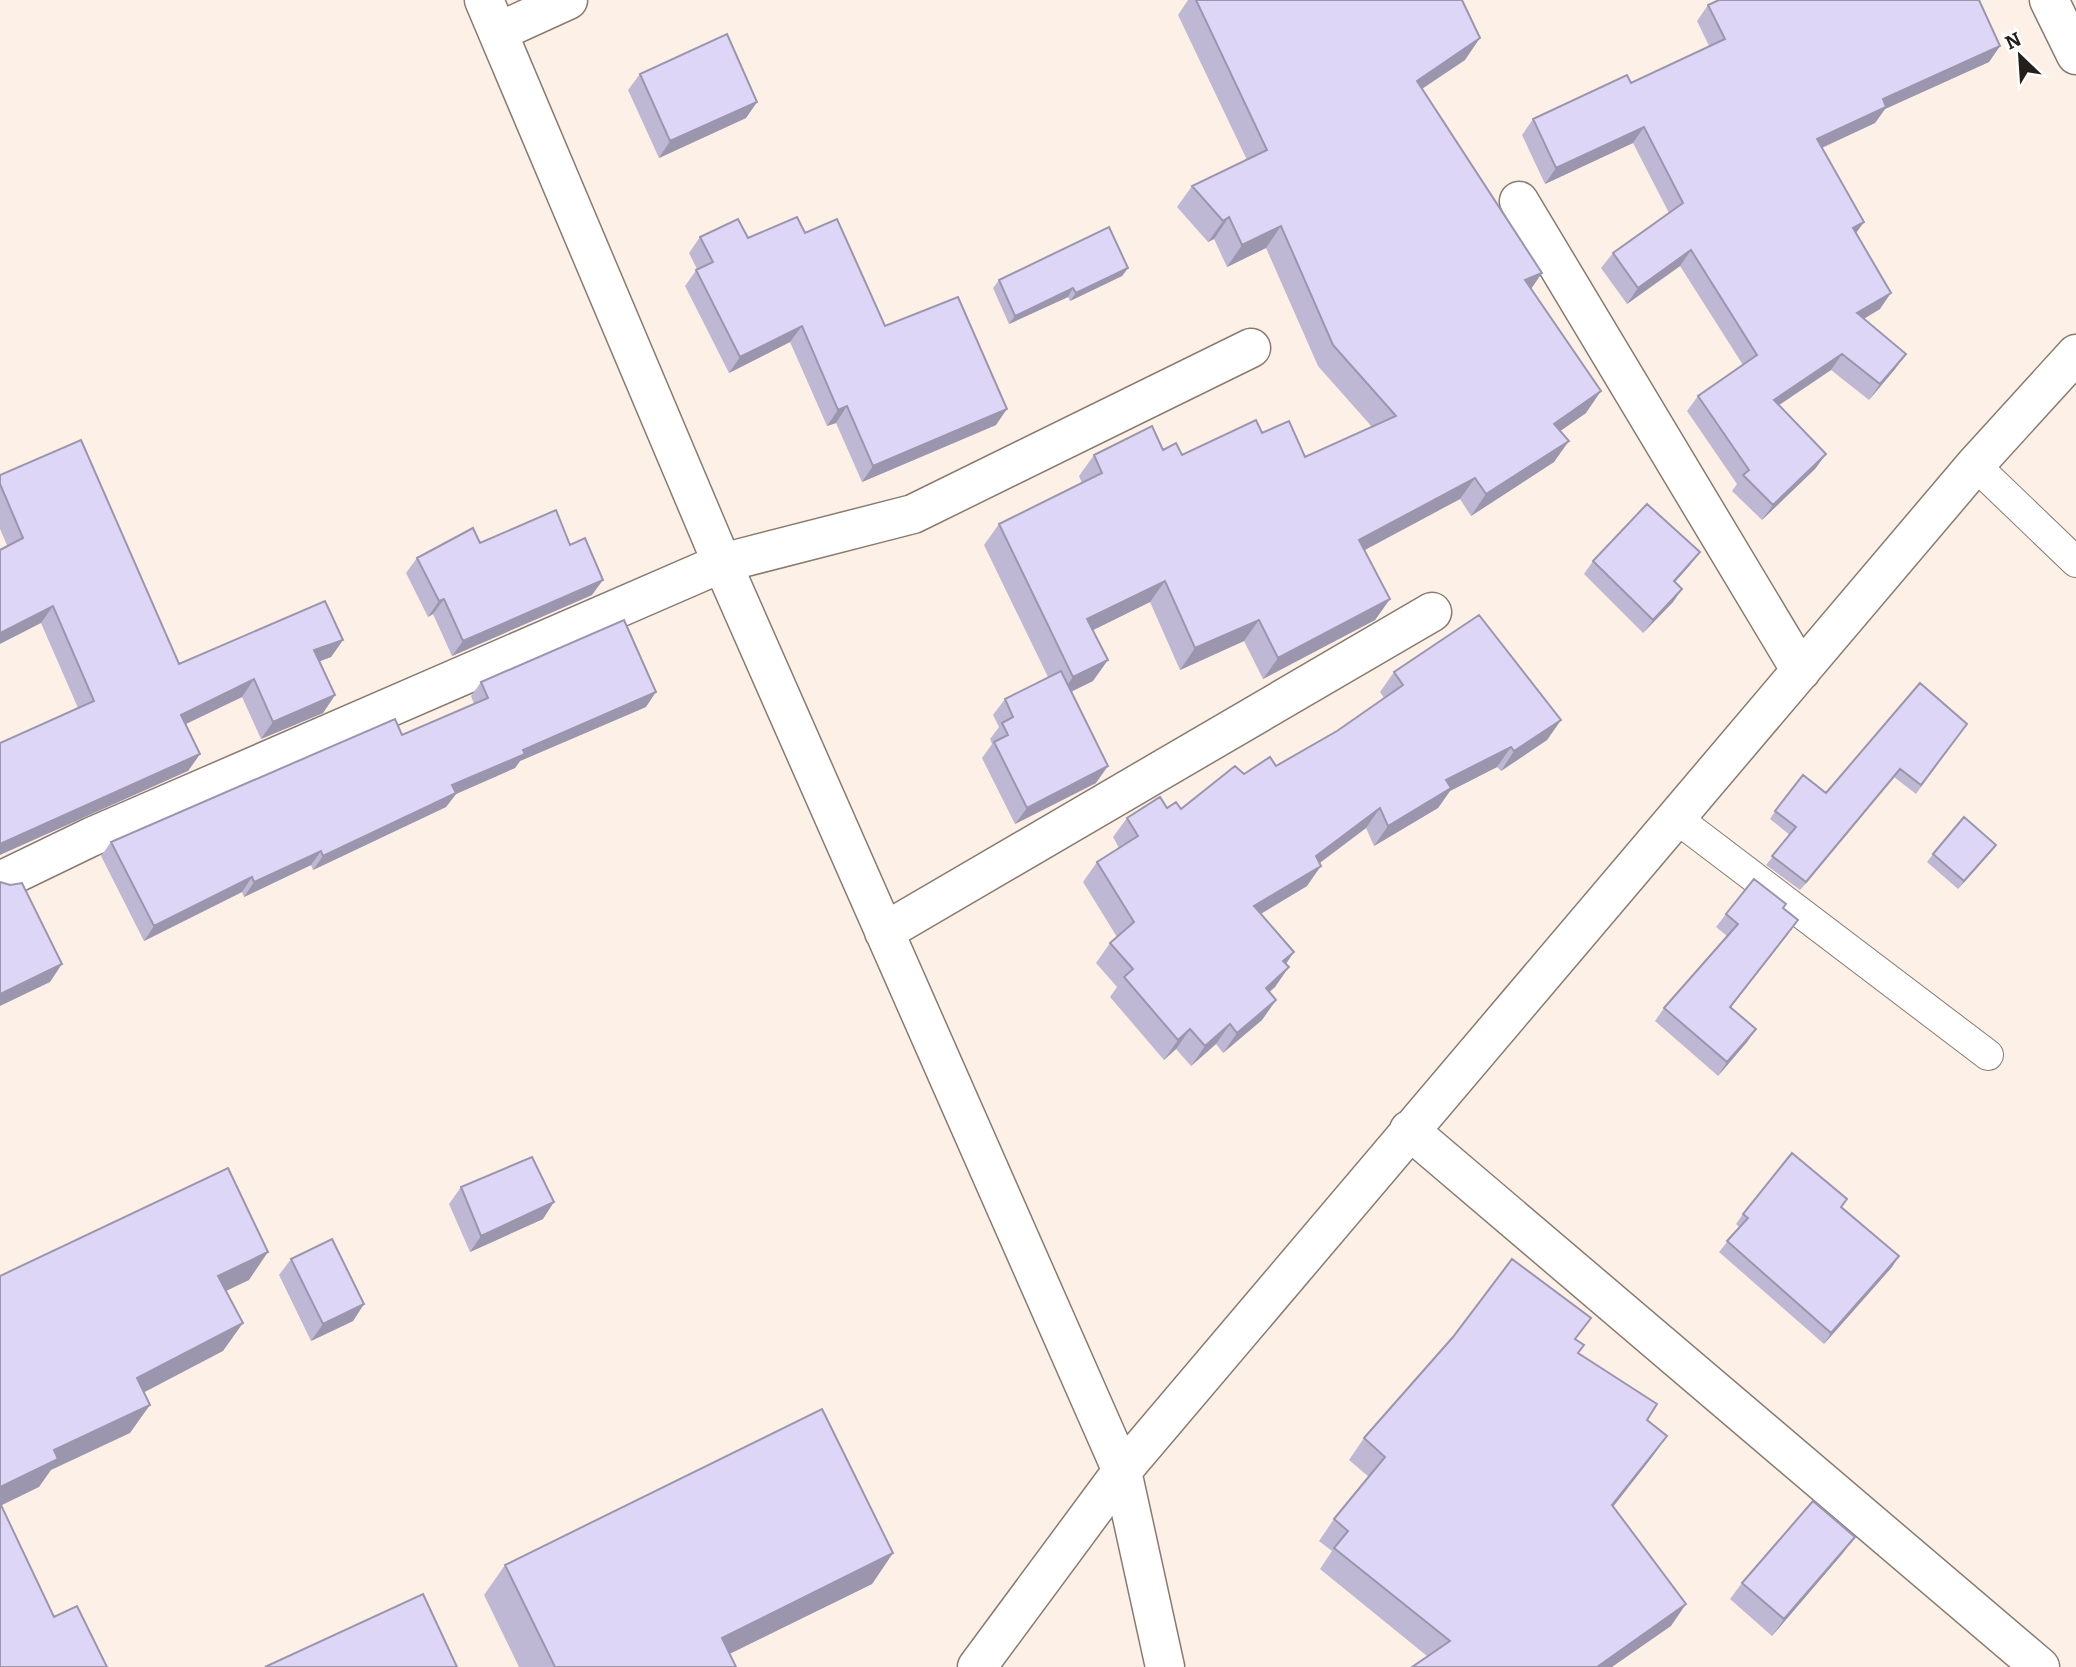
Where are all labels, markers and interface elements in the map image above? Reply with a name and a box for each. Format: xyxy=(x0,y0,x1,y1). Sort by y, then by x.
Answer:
north arrow xyxy=(1985,21,2055,91)
text: N xyxy=(2002,27,2025,55)

